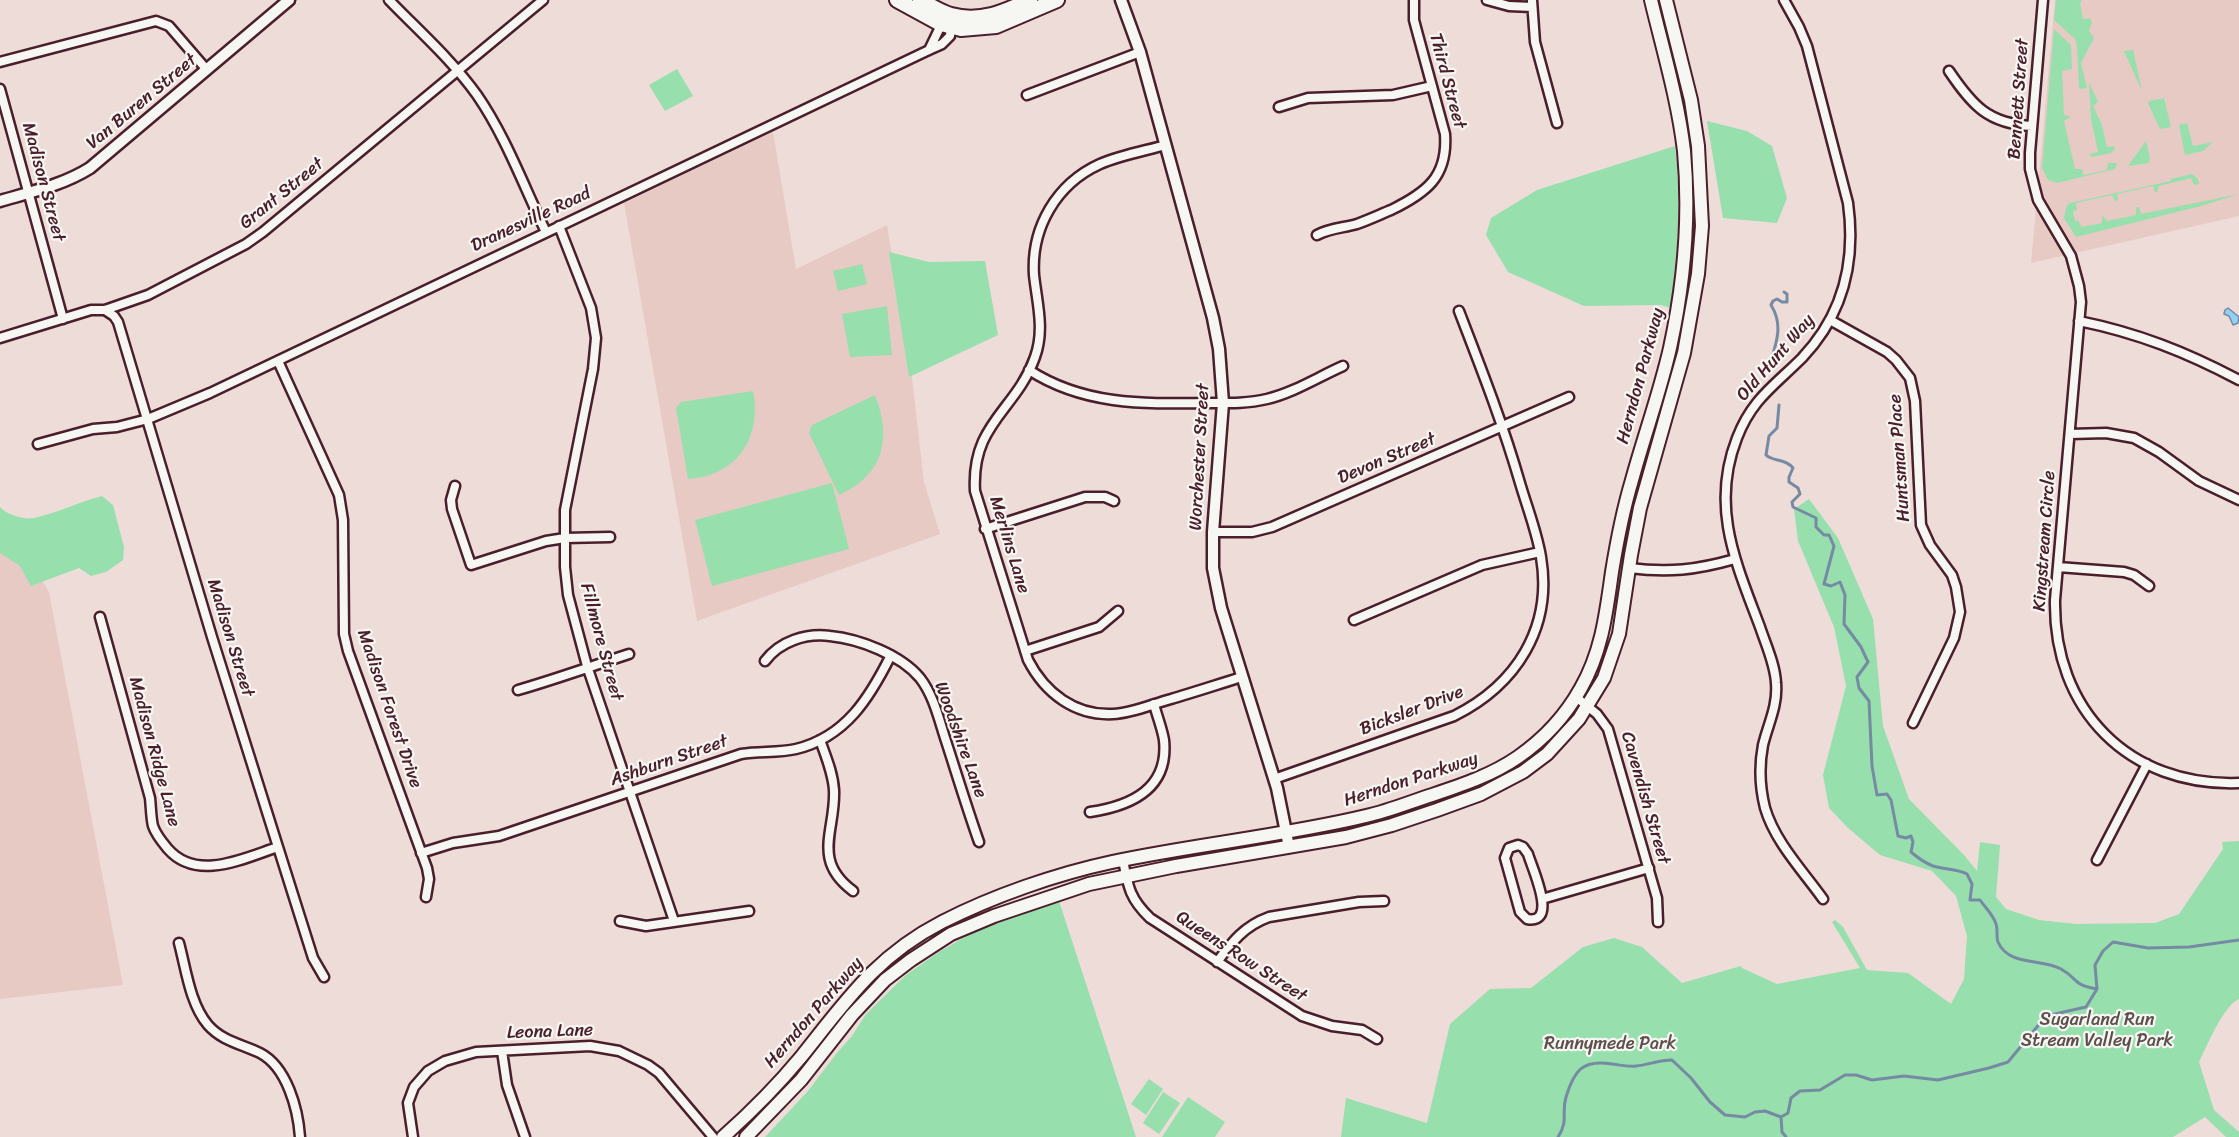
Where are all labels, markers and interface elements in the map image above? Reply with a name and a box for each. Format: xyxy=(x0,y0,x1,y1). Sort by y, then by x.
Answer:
street label: Third Street xyxy=(1424,31,1470,131)
street label: Bennett Street xyxy=(2004,38,2034,160)
street label: Van Buren Street xyxy=(83,50,201,154)
street label: Madison Street xyxy=(17,120,69,244)
street label: Grant Street xyxy=(236,154,328,234)
street label: Dranesville Road xyxy=(468,183,594,257)
street label: Herndon Parkway xyxy=(1612,306,1670,446)
street label: Old Hunt Way xyxy=(1732,310,1820,406)
street label: Worchester Street xyxy=(1185,383,1215,531)
street label: Huntsman Place xyxy=(1885,393,1915,523)
street label: Devon Street xyxy=(1335,429,1439,489)
street label: Kingstream Circle xyxy=(2029,470,2061,612)
street label: Merlins Lane xyxy=(984,494,1034,596)
street label: Madison Street xyxy=(202,576,258,700)
street label: Fillmore Street xyxy=(575,581,627,703)
street label: Madison Forest Drive xyxy=(352,627,426,791)
street label: Madison Ridge Lane xyxy=(124,675,184,829)
street label: Woodshire Lane xyxy=(929,679,991,801)
street label: Bicksler Drive xyxy=(1357,681,1467,741)
street label: Cavendish Street xyxy=(1616,729,1674,867)
street label: Ashburn Street xyxy=(607,731,731,791)
street label: Herndon Parkway xyxy=(1341,748,1481,812)
street label: Queens Row Street xyxy=(1172,907,1310,1007)
street label: Herndon Parkway xyxy=(760,953,868,1073)
park label: Sugarland Run Stream Valley Park xyxy=(2021,1009,2173,1052)
street label: Leona Lane xyxy=(506,1020,594,1044)
park label: Runnymede Park xyxy=(1544,1033,1676,1055)

